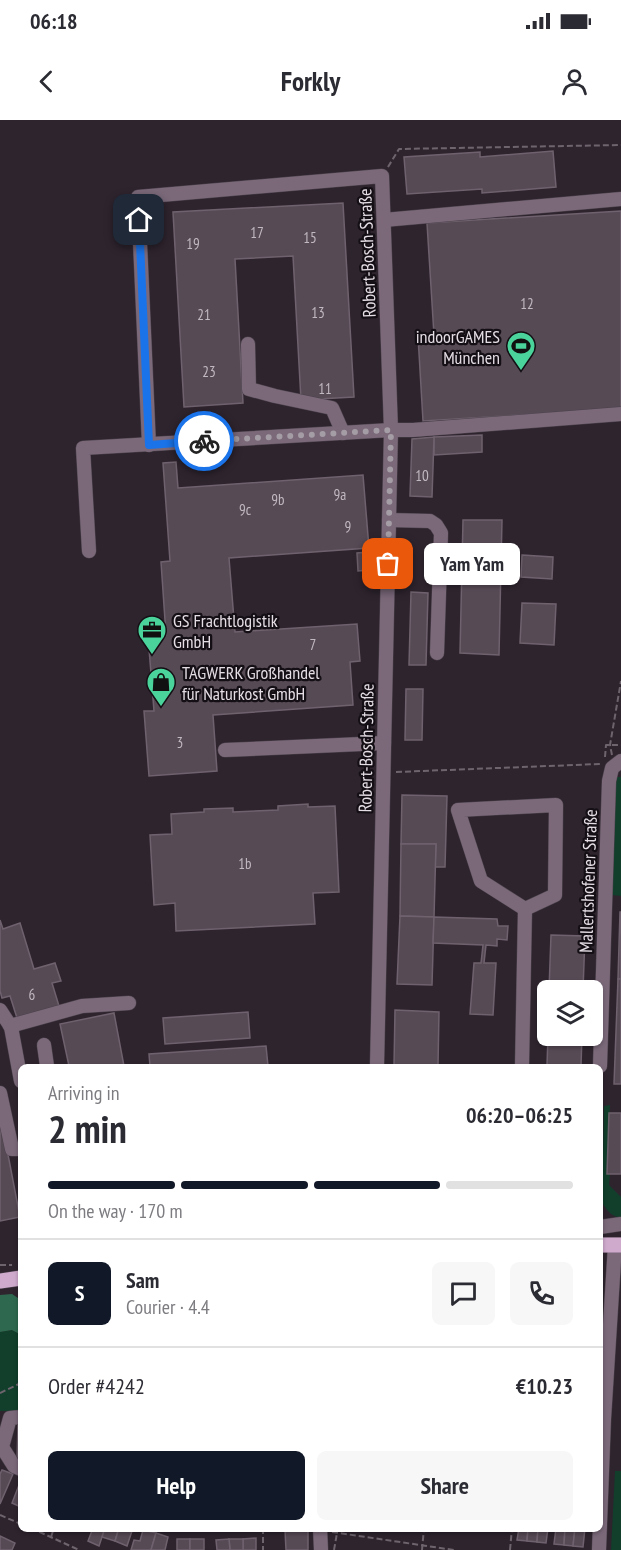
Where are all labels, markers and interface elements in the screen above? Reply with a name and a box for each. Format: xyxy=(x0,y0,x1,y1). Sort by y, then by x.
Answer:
text: 06:18 xyxy=(30,7,78,35)
text: Forkly xyxy=(281,64,340,98)
icon: back xyxy=(30,65,63,98)
icon: person xyxy=(558,65,591,98)
street label: Robert-Bosch-Straße xyxy=(353,188,381,318)
pin xyxy=(113,194,164,245)
icon: home xyxy=(122,203,155,236)
house number: 17 xyxy=(250,223,264,242)
house number: 15 xyxy=(303,228,317,247)
house number: 19 xyxy=(186,234,200,253)
house number: 12 xyxy=(520,294,534,313)
house number: 13 xyxy=(311,303,325,322)
house number: 21 xyxy=(197,305,211,324)
place label: indoorGAMES München xyxy=(416,325,500,369)
sports icon: indoorGAMES München xyxy=(505,330,537,372)
house number: 23 xyxy=(202,362,216,381)
house number: 11 xyxy=(318,379,332,398)
courier xyxy=(174,411,234,471)
icon: bike xyxy=(188,425,221,458)
house number: 10 xyxy=(415,466,429,485)
house number: 9a xyxy=(334,485,346,504)
house number: 9b xyxy=(271,490,285,509)
house number: 9c xyxy=(239,500,252,519)
house number: 9 xyxy=(345,517,351,536)
pin xyxy=(362,538,413,589)
callout: Yam Yam xyxy=(424,543,520,585)
icon: bag xyxy=(371,547,404,580)
text: Yam Yam xyxy=(440,551,504,577)
place label: GS Frachtlogistik GmbH xyxy=(173,609,278,653)
office icon: GS Frachtlogistik GmbH xyxy=(136,614,168,656)
house number: 7 xyxy=(310,635,316,654)
place label: TAGWERK Großhandel für Naturkost GmbH xyxy=(182,661,320,705)
shop icon: TAGWERK Großhandel für Naturkost GmbH xyxy=(145,666,177,708)
street label: Robert-Bosch-Straße xyxy=(353,683,379,813)
house number: 3 xyxy=(177,733,183,752)
street label: Mallertshofener Straße xyxy=(574,809,602,953)
house number: 1b xyxy=(238,854,252,873)
map controls xyxy=(537,980,603,1046)
button: layers xyxy=(537,980,603,1046)
house number: 6 xyxy=(29,985,36,1004)
text: Arriving in xyxy=(48,1080,120,1106)
text: 06:20–06:25 xyxy=(466,1101,573,1129)
text: 2 min xyxy=(48,1103,127,1154)
text: On the way · 170 m xyxy=(48,1198,183,1224)
button: chat xyxy=(432,1262,495,1325)
button: phone xyxy=(510,1262,573,1325)
text: Sam xyxy=(126,1266,159,1294)
text: S xyxy=(75,1279,84,1307)
text: Courier · 4.4 xyxy=(126,1294,210,1320)
text: Order #4242 xyxy=(48,1372,145,1400)
text: €10.23 xyxy=(516,1372,573,1400)
button: Help xyxy=(48,1451,305,1520)
button: Share xyxy=(317,1451,573,1520)

